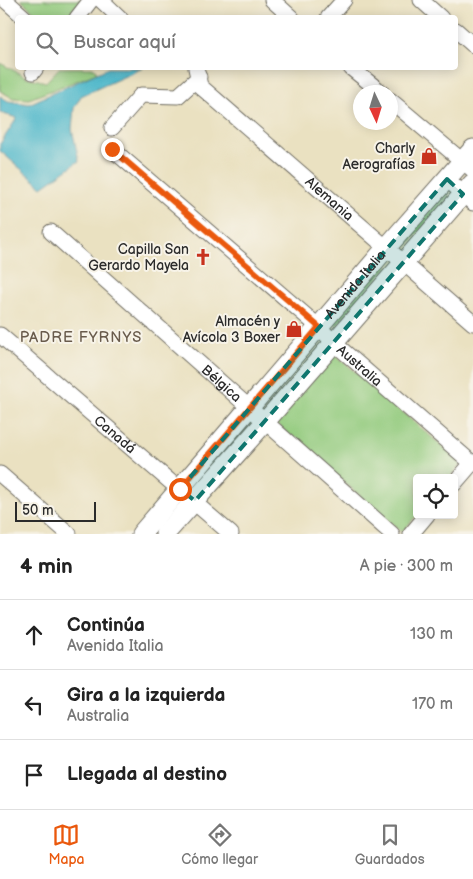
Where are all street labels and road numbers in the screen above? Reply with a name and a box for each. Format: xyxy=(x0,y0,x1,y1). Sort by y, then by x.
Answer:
street label: Alemania xyxy=(302,173,357,224)
street label: Avenida Italia xyxy=(321,246,389,322)
street label: Australia xyxy=(334,341,386,390)
street label: Bélgica xyxy=(198,361,245,405)
street label: Canadá xyxy=(91,412,140,457)

